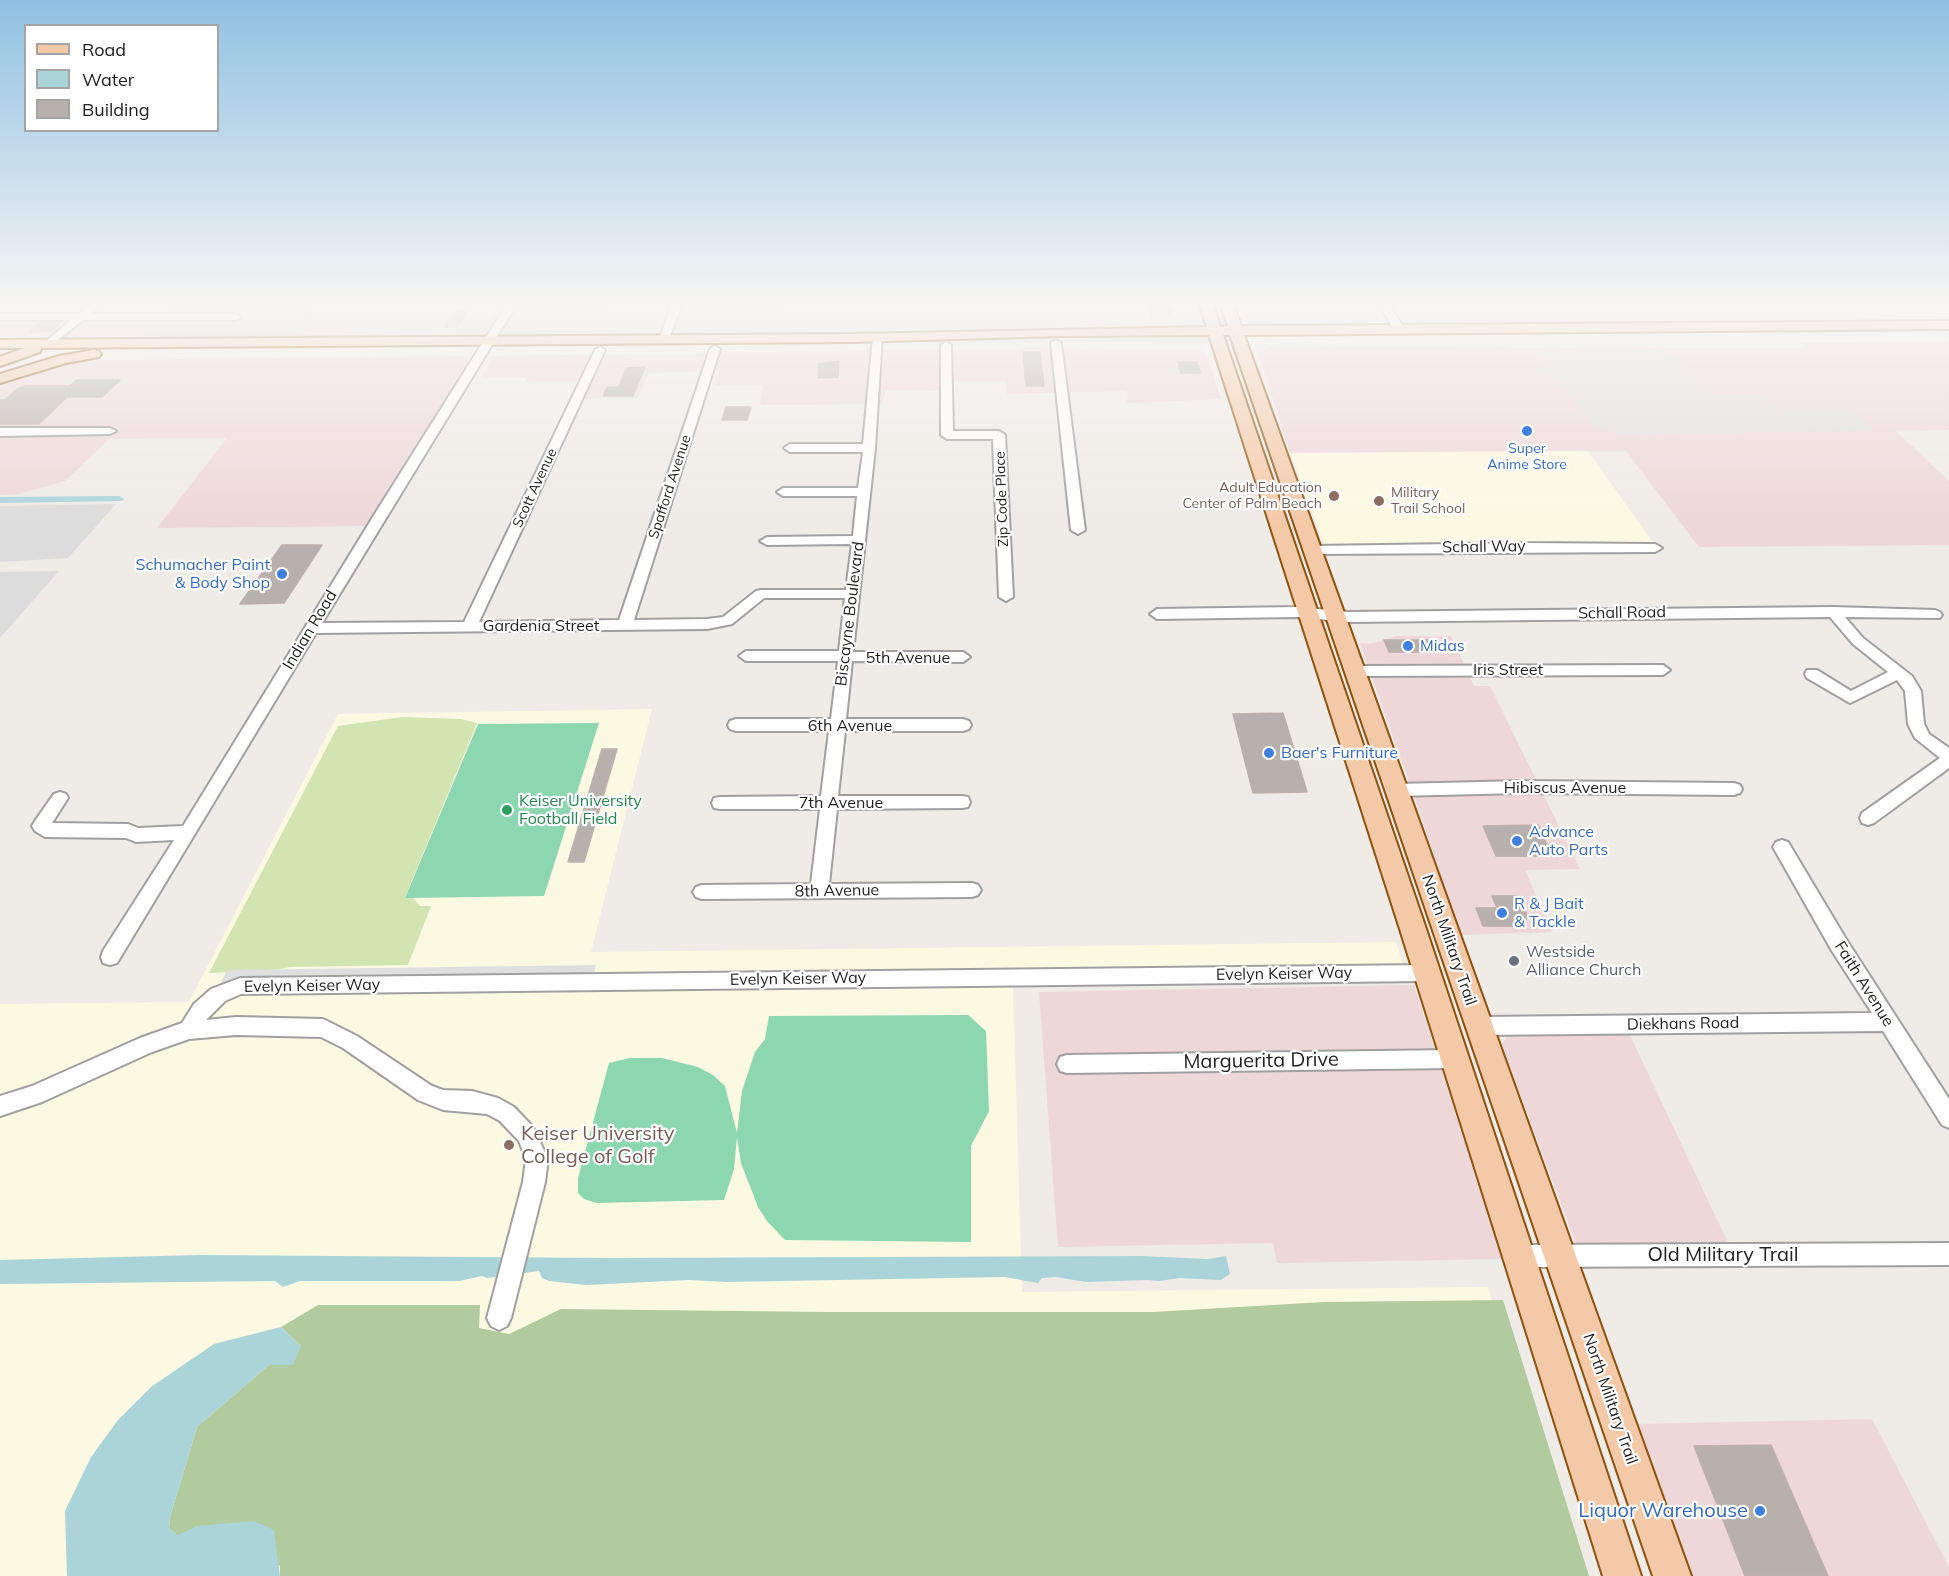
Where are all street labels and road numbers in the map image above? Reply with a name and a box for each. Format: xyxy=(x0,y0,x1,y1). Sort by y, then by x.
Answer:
street label: Spafford Avenue xyxy=(645,433,695,541)
street label: Scott Avenue xyxy=(509,446,561,530)
street label: Zip Code Place xyxy=(992,451,1012,547)
street label: Schall Way xyxy=(1442,537,1526,557)
street label: Biscayne Boulevard xyxy=(832,541,868,687)
street label: Indian Road xyxy=(279,587,341,673)
street label: Schall Road xyxy=(1578,603,1666,623)
street label: Gardenia Street xyxy=(483,616,599,636)
street label: 5th Avenue xyxy=(866,648,950,668)
street label: Iris Street xyxy=(1473,660,1543,680)
street label: 6th Avenue xyxy=(808,716,892,736)
street label: Hibiscus Avenue xyxy=(1504,778,1626,798)
street label: 7th Avenue xyxy=(799,793,883,813)
street label: North Military Trail xyxy=(1418,872,1480,1008)
street label: 8th Avenue xyxy=(795,881,879,901)
street label: Faith Avenue xyxy=(1830,938,1898,1030)
street label: Evelyn Keiser Way xyxy=(1216,963,1352,985)
street label: Evelyn Keiser Way xyxy=(730,968,866,990)
street label: Evelyn Keiser Way xyxy=(244,975,380,997)
street label: Diekhans Road xyxy=(1627,1013,1739,1035)
street label: Marguerita Drive xyxy=(1183,1048,1339,1074)
street label: Old Military Trail xyxy=(1648,1243,1798,1267)
street label: North Military Trail xyxy=(1579,1331,1641,1467)

